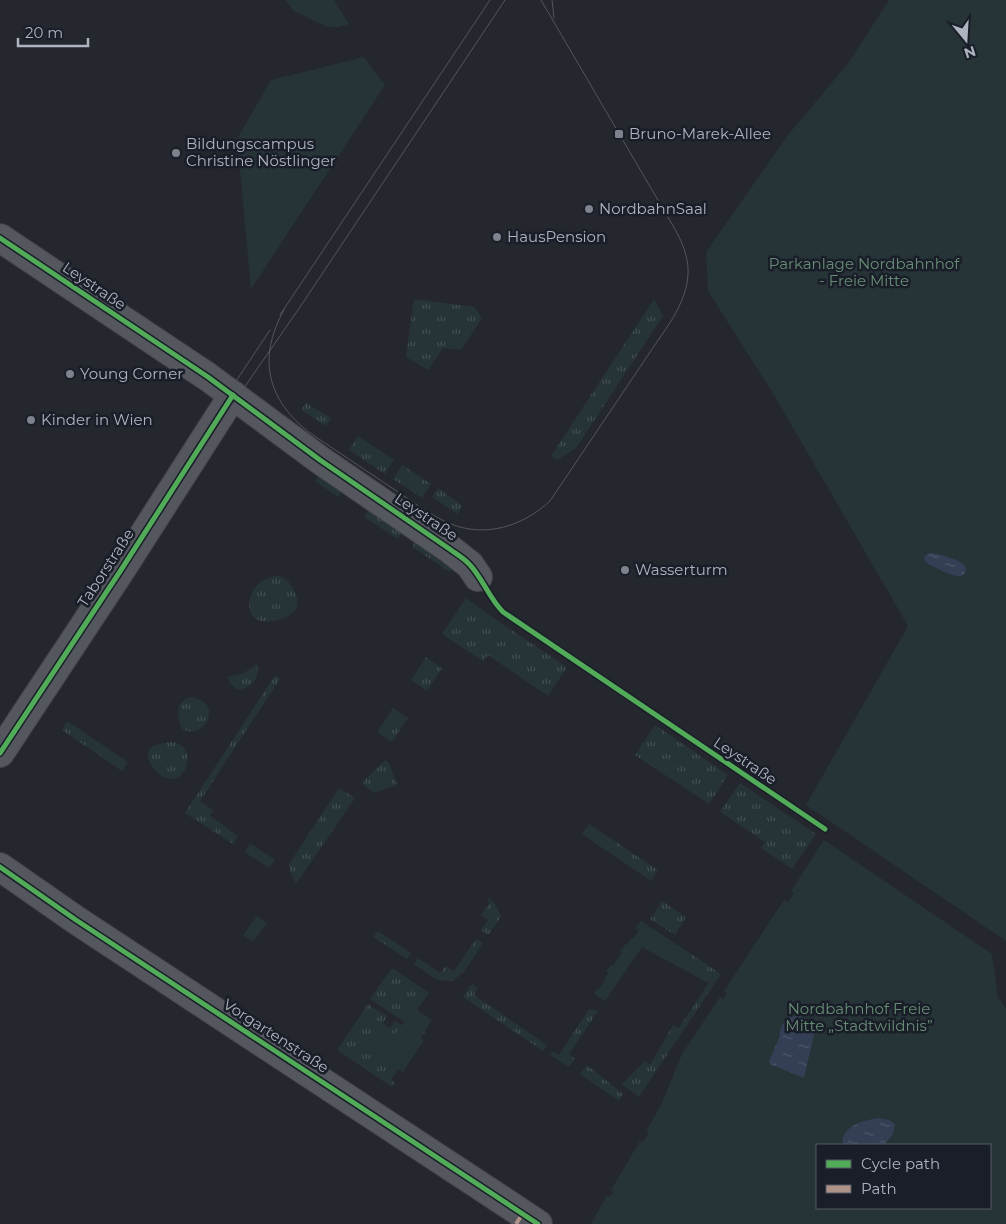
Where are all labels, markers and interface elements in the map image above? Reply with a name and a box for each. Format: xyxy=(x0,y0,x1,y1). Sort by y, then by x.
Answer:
scale bar xyxy=(18,15,88,47)
north arrow xyxy=(941,15,991,65)
text: 20 m xyxy=(25,23,63,42)
text: N xyxy=(962,42,978,63)
place label: Bruno-Marek-Allee xyxy=(629,124,771,143)
marker: Bruno-Marek-Allee xyxy=(613,128,625,140)
place label: Bildungscampus Christine Nöstlinger xyxy=(186,134,336,170)
marker: Bildungscampus Christine Nöstlinger xyxy=(170,147,182,159)
place label: NordbahnSaal xyxy=(599,199,707,218)
marker: NordbahnSaal xyxy=(583,203,595,215)
place label: HausPension xyxy=(507,227,606,246)
marker: HausPension xyxy=(491,231,503,243)
park label: Parkanlage Nordbahnhof - Freie Mitte xyxy=(769,254,960,290)
street label: Leystraße xyxy=(59,257,130,314)
place label: Young Corner xyxy=(80,364,183,383)
marker: Young Corner xyxy=(64,368,76,380)
place label: Kinder in Wien xyxy=(41,410,153,429)
marker: Kinder in Wien xyxy=(25,414,37,426)
street label: Leystraße xyxy=(391,488,462,545)
street label: Taborstraße xyxy=(73,525,138,610)
place label: Wasserturm xyxy=(635,560,728,579)
marker: Wasserturm xyxy=(619,564,631,576)
street label: Leystraße xyxy=(710,732,781,789)
street label: Vorgartenstraße xyxy=(220,994,333,1077)
park label: Nordbahnhof Freie Mitte „Stadtwildnis” xyxy=(785,999,933,1035)
legend xyxy=(816,1144,991,1209)
text: Cycle path xyxy=(861,1154,940,1173)
text: Path xyxy=(861,1179,897,1198)

